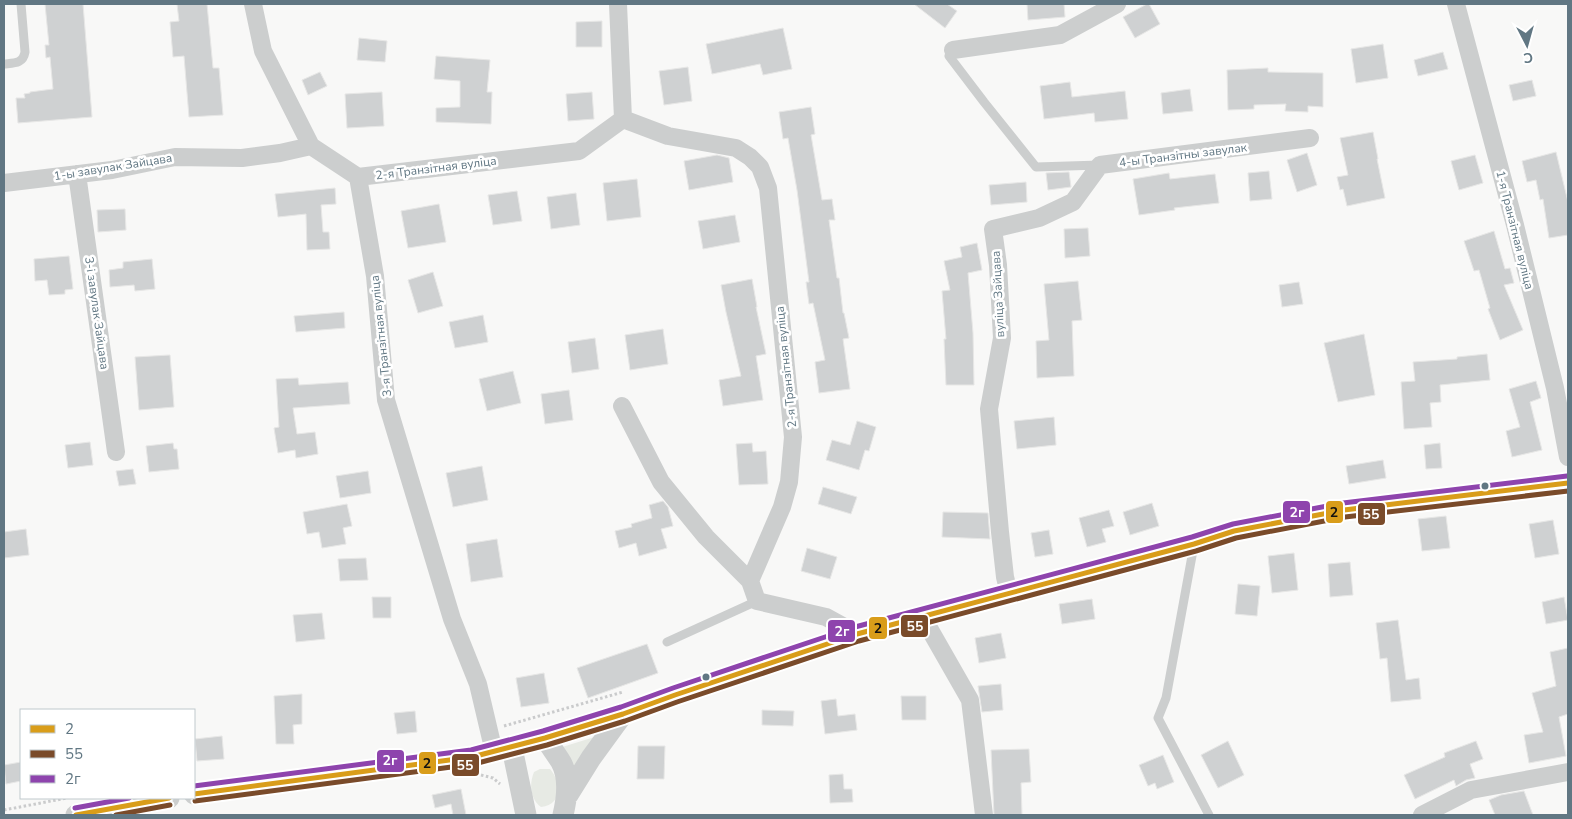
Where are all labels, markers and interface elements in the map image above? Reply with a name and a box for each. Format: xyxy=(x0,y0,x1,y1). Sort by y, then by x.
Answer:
north arrow xyxy=(1502,20,1552,70)
text: С xyxy=(1522,47,1534,67)
street label: 4-ы Транзітны завулак xyxy=(1118,139,1249,171)
street label: 1-ы завулак Зайцава xyxy=(53,150,173,184)
street label: 2-я Транзітная вуліца xyxy=(374,153,498,183)
street label: 1-я Транзітная вуліца xyxy=(1492,169,1538,291)
street label: вуліца Зайцава xyxy=(988,250,1008,338)
street label: 3-і завулак Зайцава xyxy=(81,256,113,370)
street label: 3-я Транзітная вуліца xyxy=(367,275,395,397)
street label: 2-я Транзітная вуліца xyxy=(772,306,800,428)
unlabelled marker xyxy=(1480,481,1490,491)
line badge: 2г xyxy=(1282,500,1311,524)
line badge: 2 xyxy=(1325,500,1344,524)
line badge: 55 xyxy=(1357,502,1386,526)
text: 2г xyxy=(1290,503,1305,522)
text: 2 xyxy=(1330,503,1338,522)
text: 55 xyxy=(1363,505,1379,524)
line badge: 55 xyxy=(900,614,929,638)
line badge: 2 xyxy=(868,616,888,640)
text: 55 xyxy=(907,617,923,636)
line badge: 2г xyxy=(827,619,856,643)
text: 2 xyxy=(874,619,882,638)
text: 2г xyxy=(835,622,850,641)
unlabelled marker xyxy=(701,672,711,682)
legend xyxy=(20,709,195,799)
text: 2 xyxy=(65,719,74,739)
text: 55 xyxy=(65,744,83,764)
line badge: 2г xyxy=(376,749,405,773)
text: 2г xyxy=(383,751,398,770)
line badge: 2 xyxy=(418,751,437,775)
line badge: 55 xyxy=(451,753,480,777)
text: 2 xyxy=(423,754,431,773)
text: 55 xyxy=(457,756,473,775)
text: 2г xyxy=(65,769,81,789)

